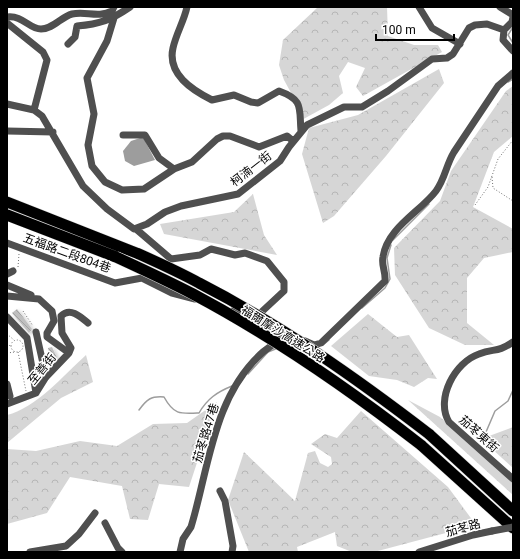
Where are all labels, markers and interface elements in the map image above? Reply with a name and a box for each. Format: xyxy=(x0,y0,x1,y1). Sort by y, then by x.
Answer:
scale bar xyxy=(376,16,454,42)
text: 100 m xyxy=(382,23,416,37)
street label: 柯湳一街 xyxy=(228,149,274,189)
street label: 五福路二段804巷 xyxy=(21,231,113,275)
street label: 福爾摩沙高速公路 xyxy=(239,303,327,365)
street label: 至善街 xyxy=(25,351,59,387)
street label: 茄苳路47巷 xyxy=(190,402,222,464)
street label: 茄苳東街 xyxy=(456,413,502,455)
street label: 茄苳路 xyxy=(444,517,482,539)

